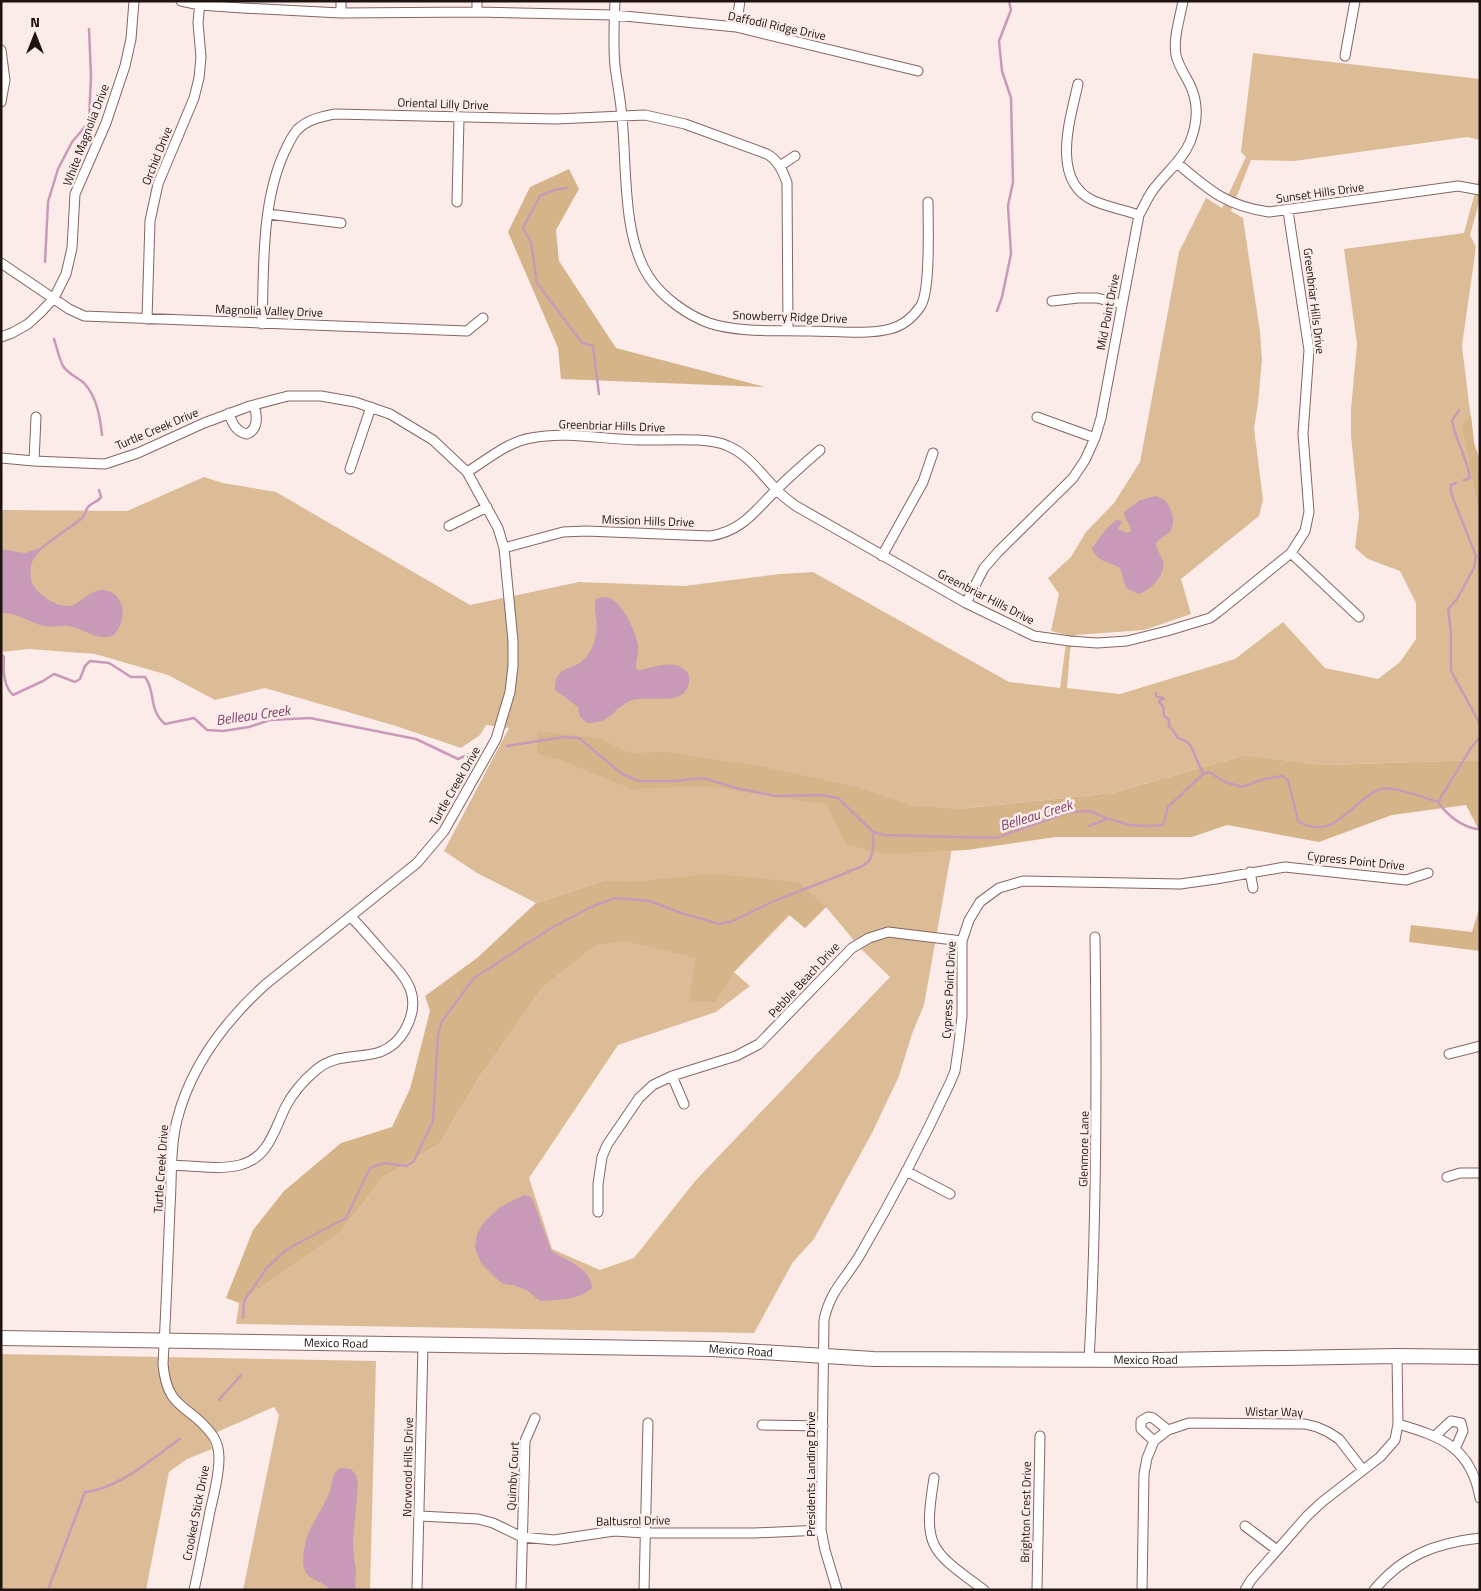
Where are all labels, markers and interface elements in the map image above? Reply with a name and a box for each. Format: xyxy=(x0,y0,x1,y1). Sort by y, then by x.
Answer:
street label: Daffodil Ridge Drive xyxy=(726,6,828,45)
north arrow xyxy=(10,10,60,60)
text: N xyxy=(30,11,40,32)
street label: White Magnolia Drive xyxy=(57,81,114,189)
street label: Oriental Lilly Drive xyxy=(397,92,489,115)
street label: Orchid Drive xyxy=(136,124,177,188)
street label: Sunset Hills Drive xyxy=(1275,177,1365,208)
street label: Greenbriar Hills Drive xyxy=(1299,247,1330,355)
street label: Mid Point Drive xyxy=(1091,272,1124,352)
street label: Magnolia Valley Drive xyxy=(215,299,323,322)
street label: Snowberry Ridge Drive xyxy=(732,305,848,328)
street label: Turtle Creek Drive xyxy=(112,402,201,455)
street label: Greenbriar Hills Drive xyxy=(558,414,666,437)
street label: Mission Hills Drive xyxy=(601,509,695,532)
street label: Greenbriar Hills Drive xyxy=(934,564,1038,629)
water label: Belleau Creek xyxy=(215,699,293,730)
street label: Turtle Creek Drive xyxy=(424,743,485,829)
water label: Belleau Creek xyxy=(997,793,1076,835)
street label: Cypress Point Drive xyxy=(1306,846,1406,875)
street label: Pebble Beach Drive xyxy=(764,938,844,1022)
street label: Cypress Point Drive xyxy=(936,941,961,1039)
street label: Glenmore Lane xyxy=(1073,1111,1094,1187)
street label: Turtle Creek Drive xyxy=(148,1124,173,1214)
street label: Mexico Road xyxy=(304,1333,368,1353)
street label: Mexico Road xyxy=(708,1339,774,1362)
street label: Mexico Road xyxy=(1113,1350,1178,1369)
street label: Wistar Way xyxy=(1245,1401,1303,1422)
street label: Presidents Landing Drive xyxy=(801,1411,820,1537)
street label: Norwood Hills Drive xyxy=(397,1417,418,1517)
street label: Quimby Court xyxy=(501,1440,524,1511)
street label: Brighton Crest Drive xyxy=(1015,1461,1036,1563)
street label: Crooked Stick Drive xyxy=(177,1464,214,1562)
street label: Baltusrol Drive xyxy=(596,1510,670,1531)

